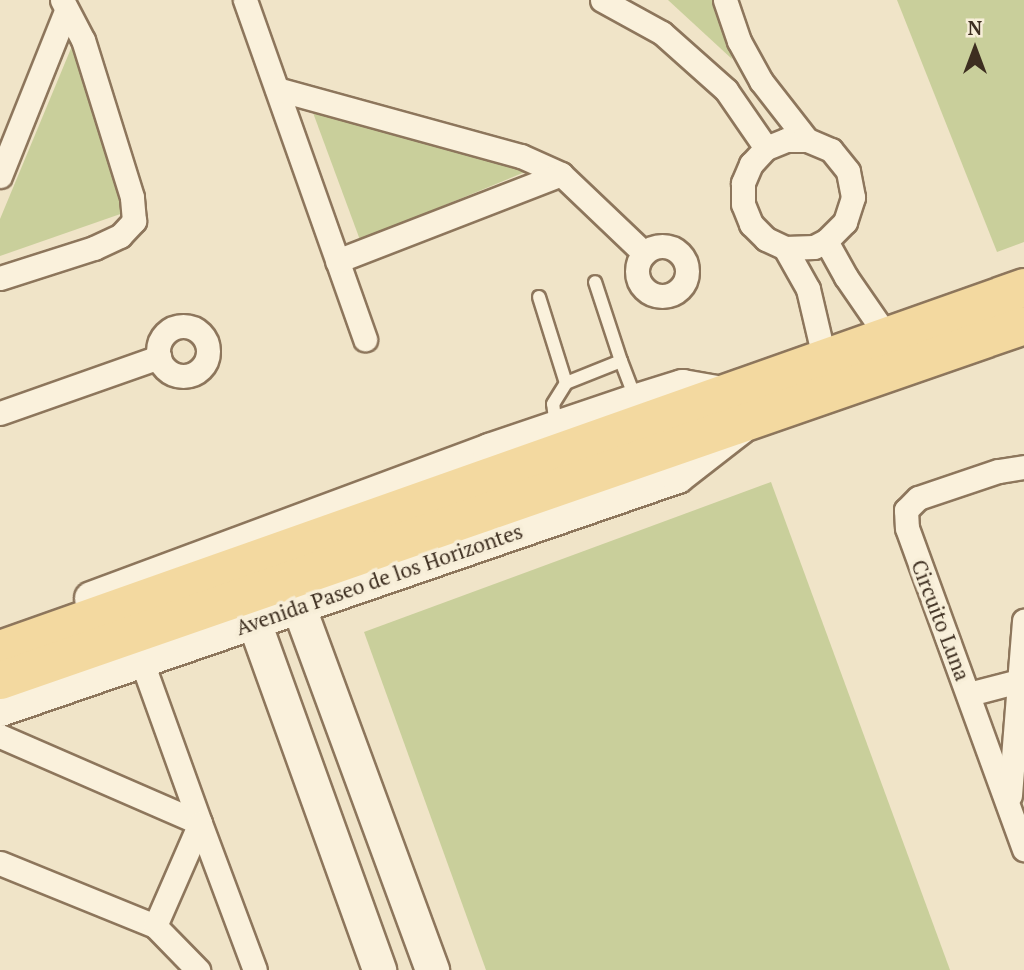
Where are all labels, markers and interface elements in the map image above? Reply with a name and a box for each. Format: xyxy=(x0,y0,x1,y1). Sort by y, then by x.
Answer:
north arrow xyxy=(940,14,1010,84)
text: N xyxy=(968,15,982,40)
street label: Avenida Paseo de los Horizontes xyxy=(232,518,526,640)
street label: Circuito Luna xyxy=(906,556,976,684)

